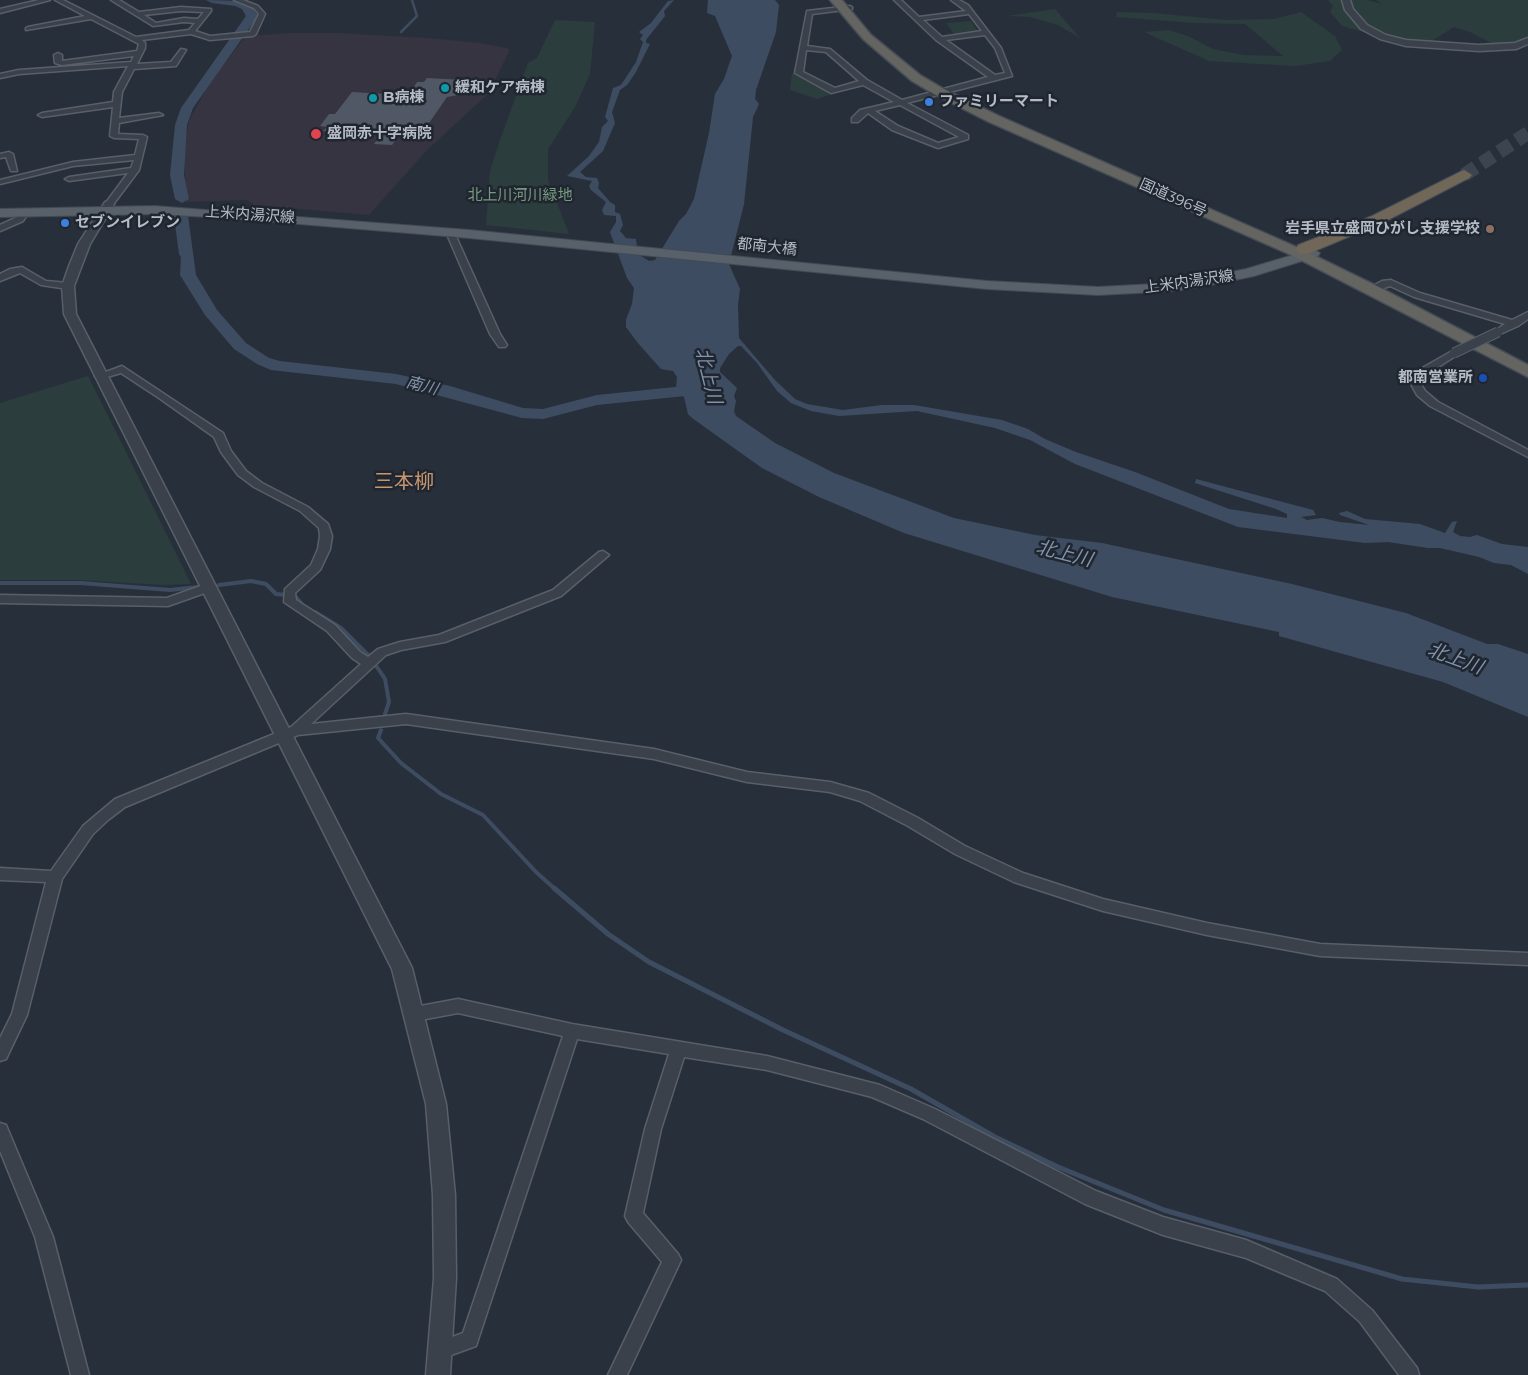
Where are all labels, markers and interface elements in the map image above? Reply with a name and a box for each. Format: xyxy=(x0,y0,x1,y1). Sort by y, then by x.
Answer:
place label: 緩和ケア病棟 xyxy=(455,79,545,97)
marker: 緩和ケア病棟 xyxy=(439,82,451,94)
place label: B病棟 xyxy=(383,89,424,107)
marker: B病棟 xyxy=(367,92,379,104)
place label: ファミリーマート xyxy=(939,93,1059,111)
marker: ファミリーマート xyxy=(923,96,935,108)
place label: 盛岡赤十字病院 xyxy=(327,125,432,143)
marker: 盛岡赤十字病院 xyxy=(309,127,323,141)
street label: 国道396号 xyxy=(1137,175,1209,221)
park label: 北上川河川緑地 xyxy=(468,187,572,205)
street label: 上米内湯沢線 xyxy=(204,203,296,227)
place label: セブンイレブン xyxy=(75,214,180,232)
marker: セブンイレブン xyxy=(59,217,71,229)
place label: 岩手県立盛岡ひがし支援学校 xyxy=(1285,220,1480,238)
marker: 岩手県立盛岡ひがし支援学校 xyxy=(1484,223,1496,235)
street label: 都南大橋 xyxy=(736,235,798,259)
street label: 上米内湯沢線 xyxy=(1143,267,1235,297)
water label: 北上川 xyxy=(690,346,726,406)
place label: 都南営業所 xyxy=(1398,369,1473,387)
marker: 都南営業所 xyxy=(1477,372,1489,384)
water label: 南川 xyxy=(404,373,440,399)
district label: 三本柳 xyxy=(374,470,434,494)
water label: 北上川 xyxy=(1034,536,1094,572)
water label: 北上川 xyxy=(1424,639,1486,679)

